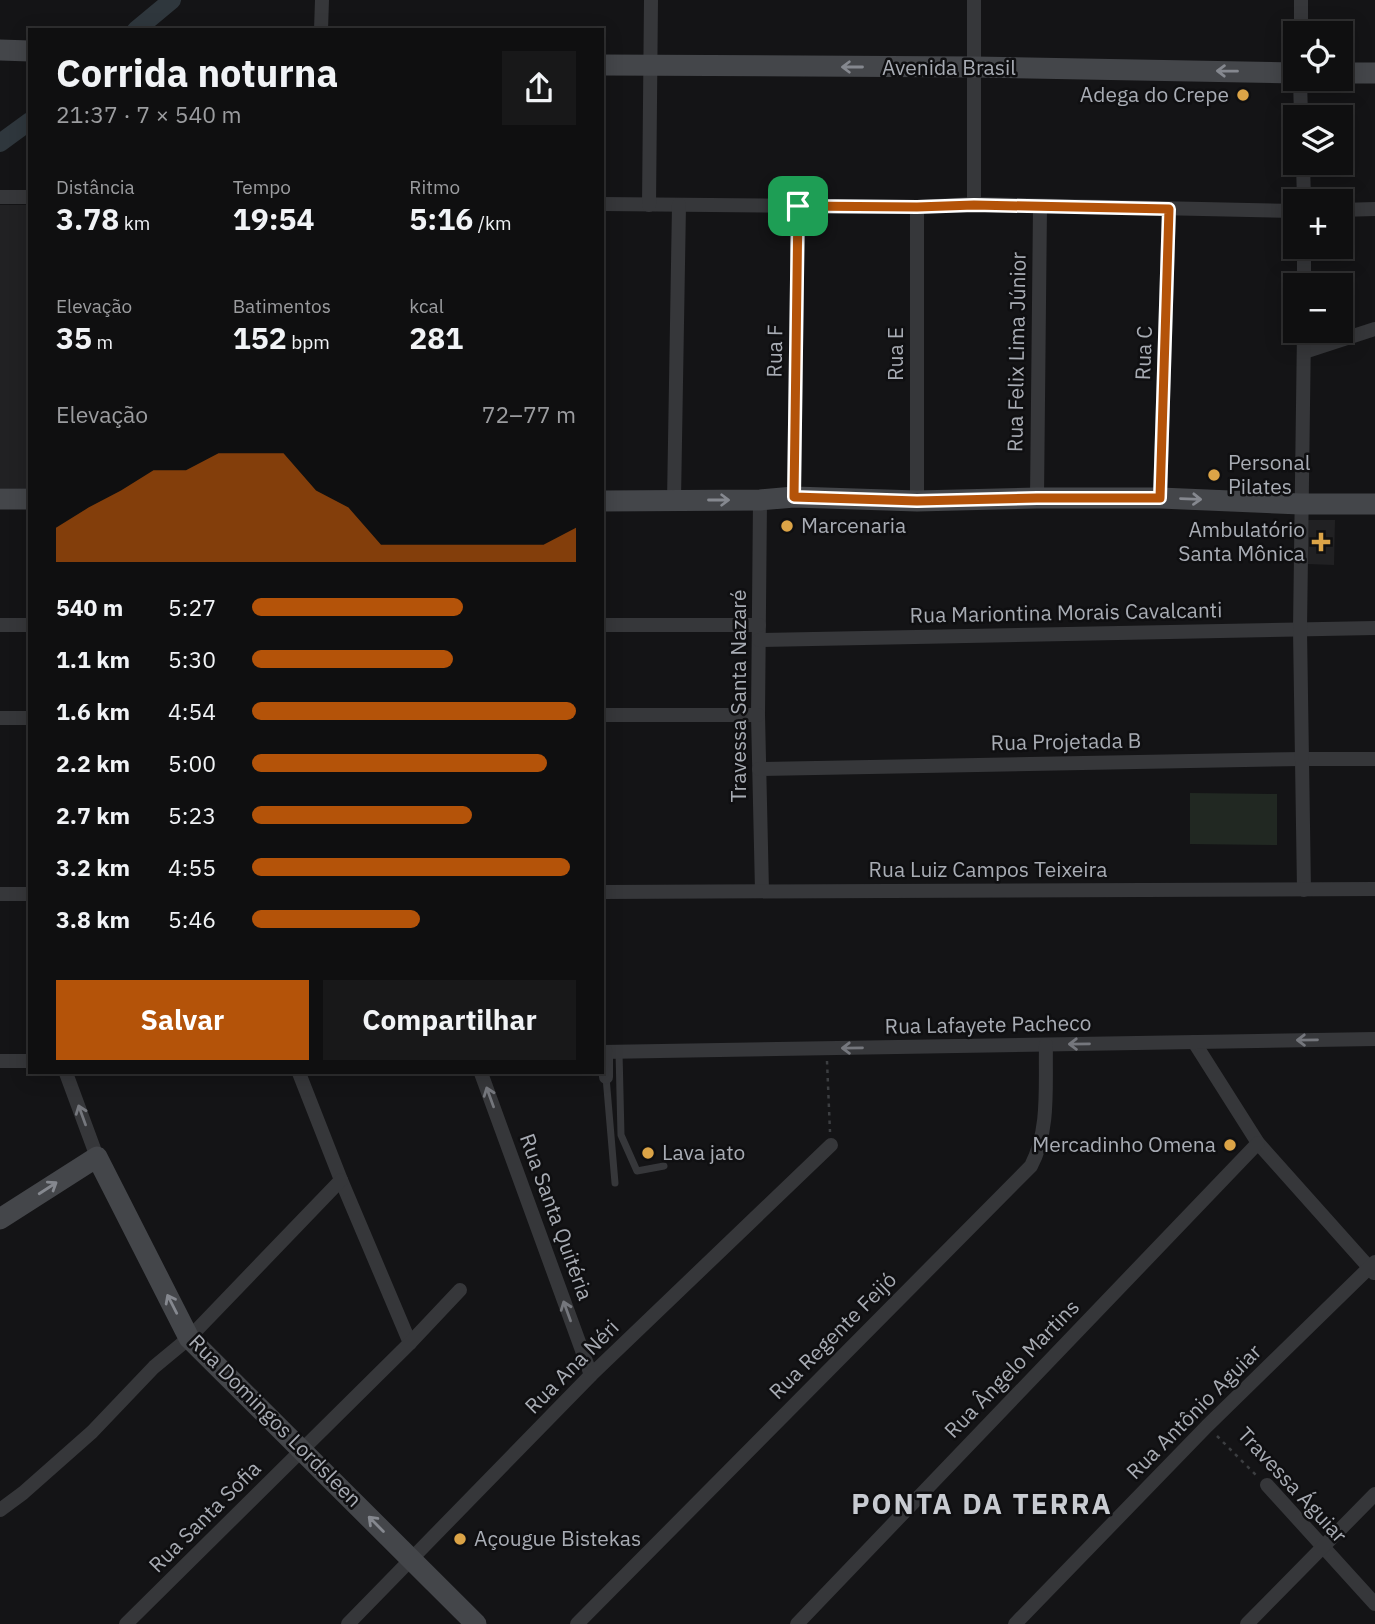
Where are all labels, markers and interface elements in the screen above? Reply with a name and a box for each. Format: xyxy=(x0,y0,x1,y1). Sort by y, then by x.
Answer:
map controls xyxy=(1283,21,1353,343)
button: locate xyxy=(1283,21,1353,91)
text: Corrida noturna xyxy=(56,48,338,97)
button: share xyxy=(502,51,576,125)
street label: Avenida Brasil xyxy=(882,53,1016,81)
one-way arrow xyxy=(841,60,864,74)
one-way arrow xyxy=(1216,65,1239,78)
place label: Adega do Crepe xyxy=(1080,80,1229,108)
marker: Adega do Crepe xyxy=(1235,87,1251,103)
text: 21:37 · 7 × 540 m xyxy=(56,99,242,129)
button: layers xyxy=(1283,105,1353,175)
text: Distância xyxy=(56,175,135,199)
text: Tempo xyxy=(233,175,291,199)
text: Ritmo xyxy=(409,175,460,199)
pin xyxy=(768,176,828,236)
icon: arrive xyxy=(779,187,817,225)
button: + xyxy=(1283,189,1353,259)
text: 3.78 xyxy=(56,199,119,238)
text: 19:54 xyxy=(233,199,315,238)
text: 5:16 xyxy=(409,199,473,238)
text: km xyxy=(119,211,150,235)
text: /km xyxy=(473,211,512,235)
street label: Rua Felix Lima Júnior xyxy=(1000,251,1032,452)
button: − xyxy=(1283,273,1353,343)
text: Elevação xyxy=(56,294,132,318)
text: Batimentos xyxy=(233,294,331,318)
text: kcal xyxy=(409,294,444,318)
text: 35 xyxy=(56,318,92,357)
text: 152 xyxy=(233,318,287,357)
text: 281 xyxy=(409,318,463,357)
street label: Rua F xyxy=(760,324,788,378)
street label: Rua C xyxy=(1128,325,1158,381)
street label: Rua E xyxy=(881,327,909,381)
text: m xyxy=(92,330,113,354)
text: bpm xyxy=(287,330,330,354)
text: Elevação xyxy=(56,399,148,429)
text: 72–77 m xyxy=(482,399,576,429)
place label: Personal Pilates xyxy=(1228,448,1311,500)
marker: Personal Pilates xyxy=(1206,467,1222,483)
one-way arrow xyxy=(707,493,730,507)
one-way arrow xyxy=(1180,493,1203,506)
place label: Marcenaria xyxy=(801,511,906,539)
place label: Ambulatório Santa Mônica xyxy=(1178,515,1305,567)
marker: Marcenaria xyxy=(779,518,795,534)
marker: Ambulatório Santa Mônica xyxy=(1311,532,1331,552)
street label: Travessa Santa Nazaré xyxy=(724,590,752,802)
text: 540 m xyxy=(56,592,123,622)
text: 5:27 xyxy=(168,592,216,622)
street label: Rua Mariontina Morais Cavalcanti xyxy=(909,595,1223,629)
text: 1.1 km xyxy=(56,644,130,674)
text: 5:30 xyxy=(168,644,216,674)
text: 1.6 km xyxy=(56,696,130,726)
text: 4:54 xyxy=(168,696,216,726)
street label: Rua Projetada B xyxy=(990,726,1142,756)
text: 2.2 km xyxy=(56,748,130,778)
text: 5:00 xyxy=(168,748,216,778)
text: 2.7 km xyxy=(56,800,130,830)
text: 5:23 xyxy=(168,800,216,830)
text: 3.2 km xyxy=(56,852,130,882)
text: 4:55 xyxy=(168,852,216,882)
street label: Rua Luiz Campos Teixeira xyxy=(869,855,1107,883)
text: 3.8 km xyxy=(56,904,130,934)
text: 5:46 xyxy=(168,904,216,934)
button: Salvar xyxy=(56,980,309,1060)
button: Compartilhar xyxy=(323,980,576,1060)
street label: Rua Lafayete Pacheco xyxy=(884,1008,1092,1040)
one-way arrow xyxy=(1296,1034,1319,1047)
one-way arrow xyxy=(1068,1037,1091,1051)
one-way arrow xyxy=(841,1041,864,1055)
one-way arrow xyxy=(483,1087,495,1109)
one-way arrow xyxy=(75,1105,87,1127)
street label: Rua Santa Quitéria xyxy=(514,1129,600,1304)
place label: Mercadinho Omena xyxy=(1032,1130,1216,1158)
marker: Mercadinho Omena xyxy=(1222,1137,1238,1153)
place label: Lava jato xyxy=(662,1138,745,1166)
marker: Lava jato xyxy=(640,1145,656,1161)
one-way arrow xyxy=(38,1181,58,1195)
street label: Rua Regente Feijó xyxy=(763,1266,902,1405)
street label: Rua Ângelo Martins xyxy=(938,1293,1085,1444)
one-way arrow xyxy=(165,1294,179,1315)
one-way arrow xyxy=(560,1301,573,1323)
street label: Rua Ana Néri xyxy=(518,1313,624,1419)
street label: Rua Domingos Lordsleen xyxy=(183,1328,368,1513)
street label: Rua Antônio Aguiar xyxy=(1120,1337,1267,1485)
street label: Travessa Águiar xyxy=(1232,1420,1354,1548)
street label: Rua Santa Sofia xyxy=(142,1454,266,1578)
district label: PONTA DA TERRA xyxy=(851,1485,1113,1522)
one-way arrow xyxy=(368,1515,385,1532)
place label: Açougue Bistekas xyxy=(474,1524,641,1552)
marker: Açougue Bistekas xyxy=(452,1531,468,1547)

